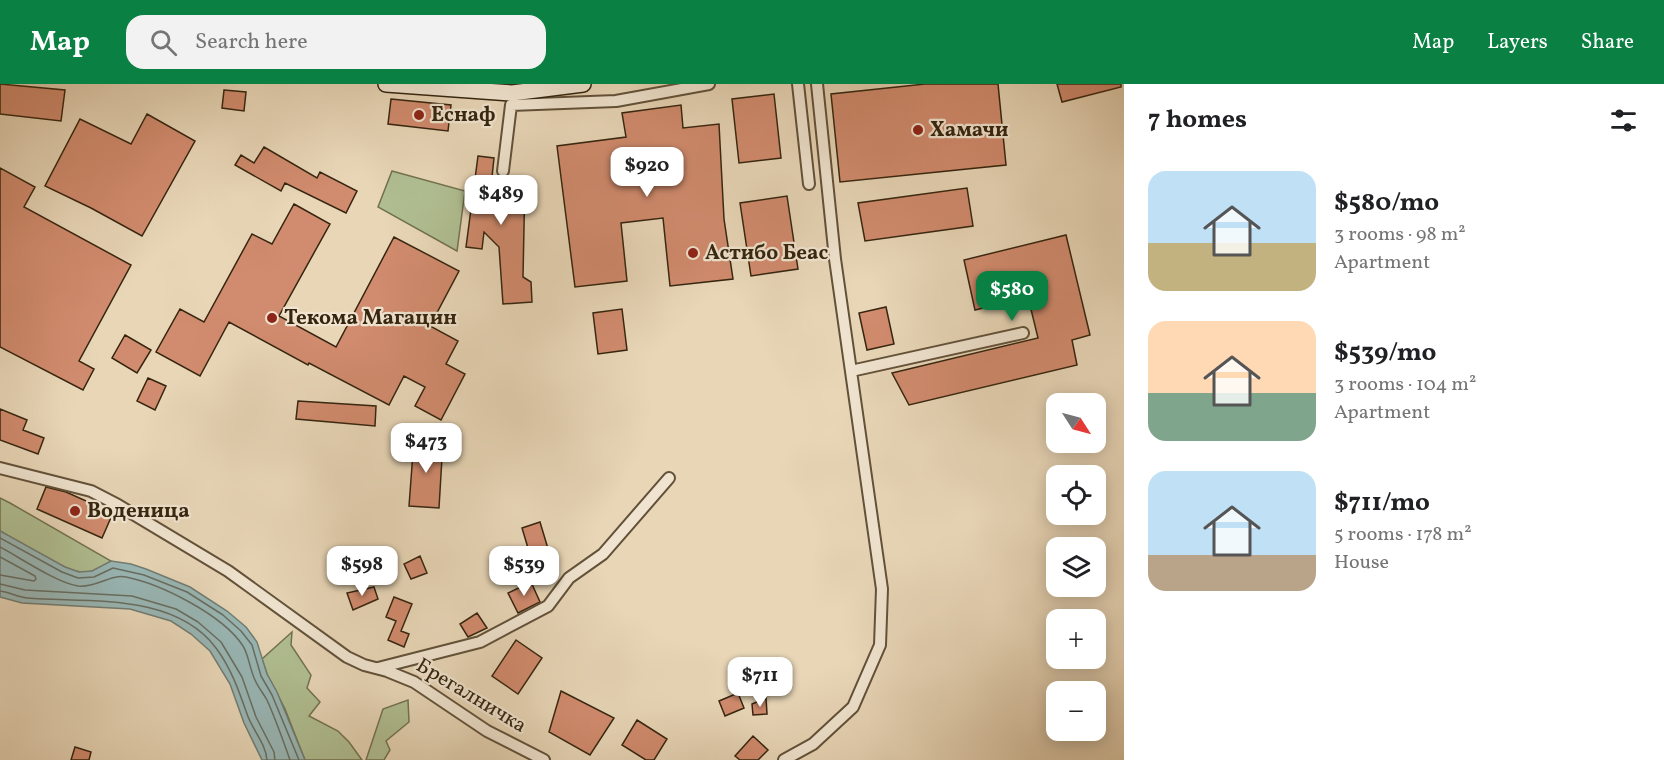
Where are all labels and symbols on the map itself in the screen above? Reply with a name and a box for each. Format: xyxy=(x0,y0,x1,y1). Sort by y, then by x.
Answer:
place label: Еснаф xyxy=(431,101,496,130)
marker: Еснаф xyxy=(412,108,426,122)
place label: Хамачи xyxy=(930,116,1008,145)
marker: Хамачи xyxy=(911,123,925,137)
pin: $920 xyxy=(611,147,683,198)
pin: $489 xyxy=(465,175,537,226)
place label: Астибо Беас xyxy=(705,239,829,268)
marker: Астибо Беас xyxy=(686,246,700,260)
pin: $580 xyxy=(976,271,1048,322)
place label: Текома Магацин xyxy=(284,304,457,333)
marker: Текома Магацин xyxy=(265,311,279,325)
north arrow xyxy=(1046,393,1106,453)
pin: $473 xyxy=(390,423,462,474)
place label: Воденица xyxy=(87,497,190,526)
marker: Воденица xyxy=(68,504,82,518)
pin: $598 xyxy=(326,546,398,597)
pin: $539 xyxy=(488,546,560,597)
street label: Брегалничка xyxy=(410,652,532,740)
pin: $711 xyxy=(724,657,796,708)

